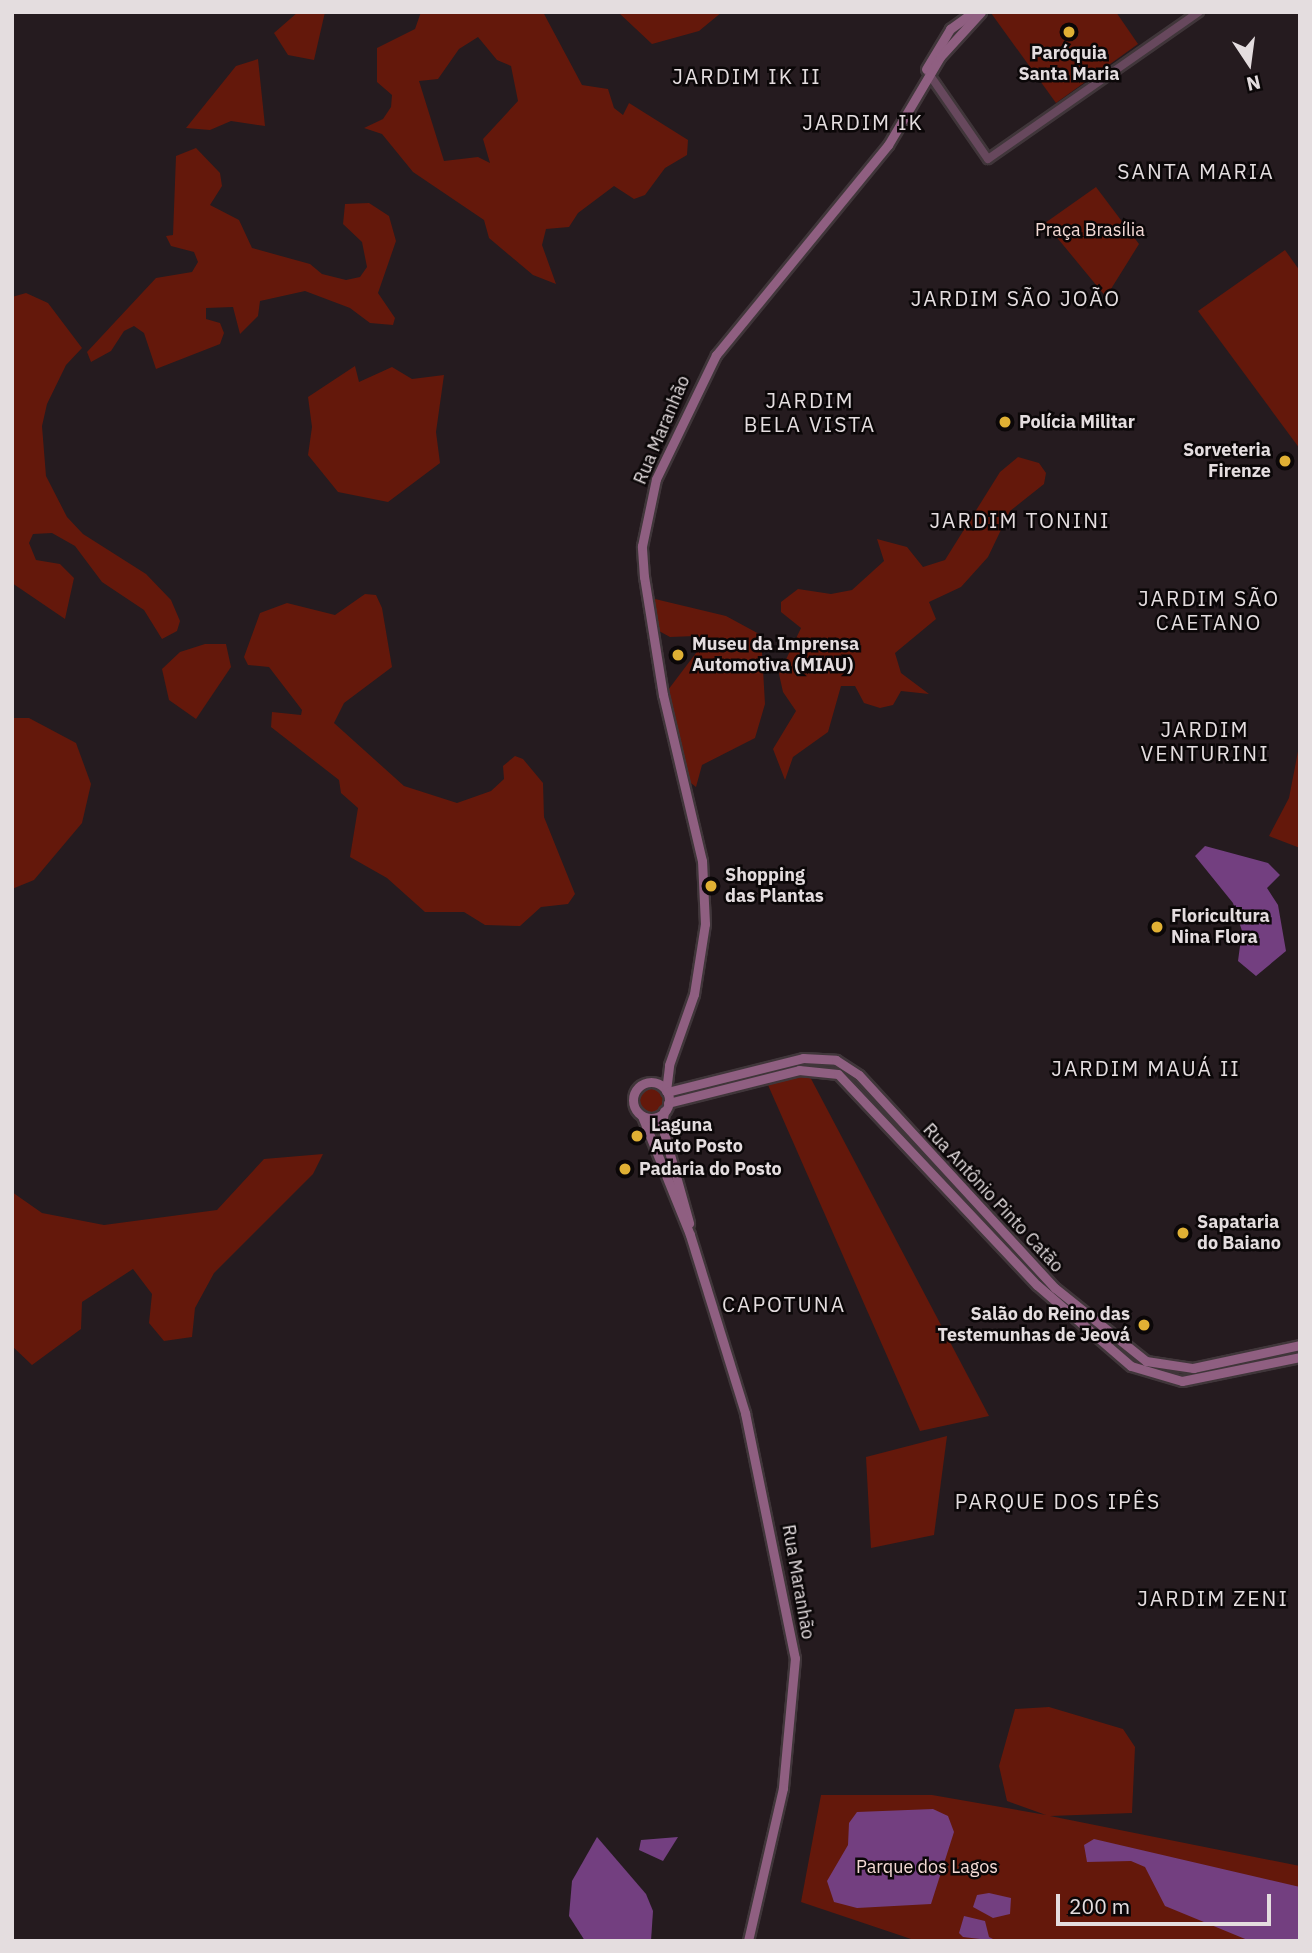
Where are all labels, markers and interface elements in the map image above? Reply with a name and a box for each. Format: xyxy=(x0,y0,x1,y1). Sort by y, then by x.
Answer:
marker: Paróquia Santa Maria xyxy=(1061,24,1077,40)
north arrow xyxy=(1214,28,1284,98)
place label: Paróquia Santa Maria xyxy=(1018,43,1120,86)
district label: JARDIM IK II xyxy=(674,63,820,89)
text: N xyxy=(1244,70,1263,97)
district label: JARDIM IK xyxy=(803,109,923,135)
district label: SANTA MARIA xyxy=(1119,158,1273,184)
park label: Praça Brasília xyxy=(1035,219,1145,241)
district label: JARDIM SÃO JOÃO xyxy=(913,285,1119,311)
street label: Rua Maranhão xyxy=(629,372,695,488)
district label: JARDIM BELA VISTA xyxy=(745,387,875,437)
place label: Polícia Militar xyxy=(1019,411,1135,433)
marker: Polícia Militar xyxy=(997,414,1013,430)
place label: Sorveteria Firenze xyxy=(1183,440,1271,482)
marker: Sorveteria Firenze xyxy=(1277,453,1293,469)
district label: JARDIM TONINI xyxy=(931,507,1109,533)
district label: JARDIM SÃO CAETANO xyxy=(1139,585,1279,635)
place label: Museu da Imprensa Automotiva (MIAU) xyxy=(692,634,859,676)
marker: Museu da Imprensa Automotiva (MIAU) xyxy=(670,647,686,663)
district label: JARDIM VENTURINI xyxy=(1142,716,1268,766)
place label: Shopping das Plantas xyxy=(725,865,824,908)
marker: Shopping das Plantas xyxy=(703,878,719,894)
place label: Floricultura Nina Flora xyxy=(1171,906,1270,948)
marker: Floricultura Nina Flora xyxy=(1149,919,1165,935)
district label: JARDIM MAUÁ II xyxy=(1053,1055,1239,1081)
place label: Laguna Auto Posto xyxy=(651,1115,743,1158)
street label: Rua Antônio Pinto Catão xyxy=(918,1119,1068,1277)
marker: Laguna Auto Posto xyxy=(629,1128,645,1144)
place label: Padaria do Posto xyxy=(639,1158,782,1180)
marker: Padaria do Posto xyxy=(617,1161,633,1177)
place label: Sapataria do Baiano xyxy=(1197,1212,1281,1254)
marker: Sapataria do Baiano xyxy=(1175,1225,1191,1241)
district label: CAPOTUNA xyxy=(723,1291,845,1317)
place label: Salão do Reino das Testemunhas de Jeová xyxy=(938,1304,1130,1346)
marker: Salão do Reino das Testemunhas de Jeová xyxy=(1136,1317,1152,1333)
district label: PARQUE DOS IPÊS xyxy=(957,1488,1159,1514)
street label: Rua Maranhão xyxy=(777,1523,819,1641)
district label: JARDIM ZENI xyxy=(1139,1585,1287,1611)
park label: Parque dos Lagos xyxy=(856,1856,998,1878)
scale bar xyxy=(1060,1880,1275,1924)
text: 200 m xyxy=(1069,1892,1130,1920)

